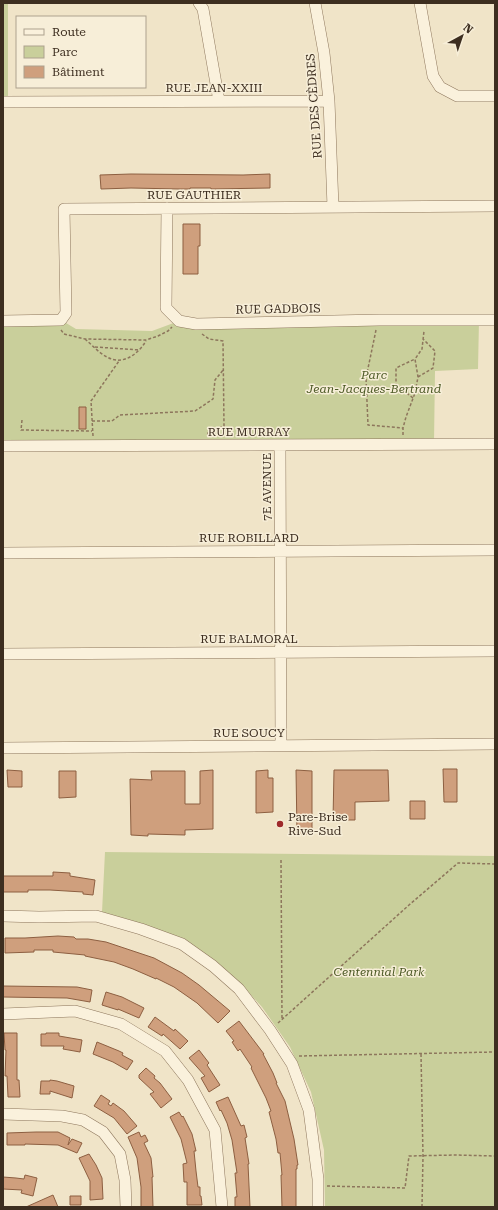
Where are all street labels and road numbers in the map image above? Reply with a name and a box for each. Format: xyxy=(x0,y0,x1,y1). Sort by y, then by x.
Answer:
street label: RUE DES CÈDRES xyxy=(303,53,325,159)
street label: RUE JEAN-XXIII xyxy=(165,81,263,95)
street label: RUE GAUTHIER xyxy=(147,188,242,202)
street label: RUE GADBOIS xyxy=(235,301,321,317)
street label: RUE MURRAY xyxy=(208,425,291,439)
street label: 7E AVENUE xyxy=(260,453,274,521)
street label: RUE ROBILLARD xyxy=(199,531,299,545)
street label: RUE BALMORAL xyxy=(200,632,298,646)
street label: RUE SOUCY xyxy=(213,726,286,740)

